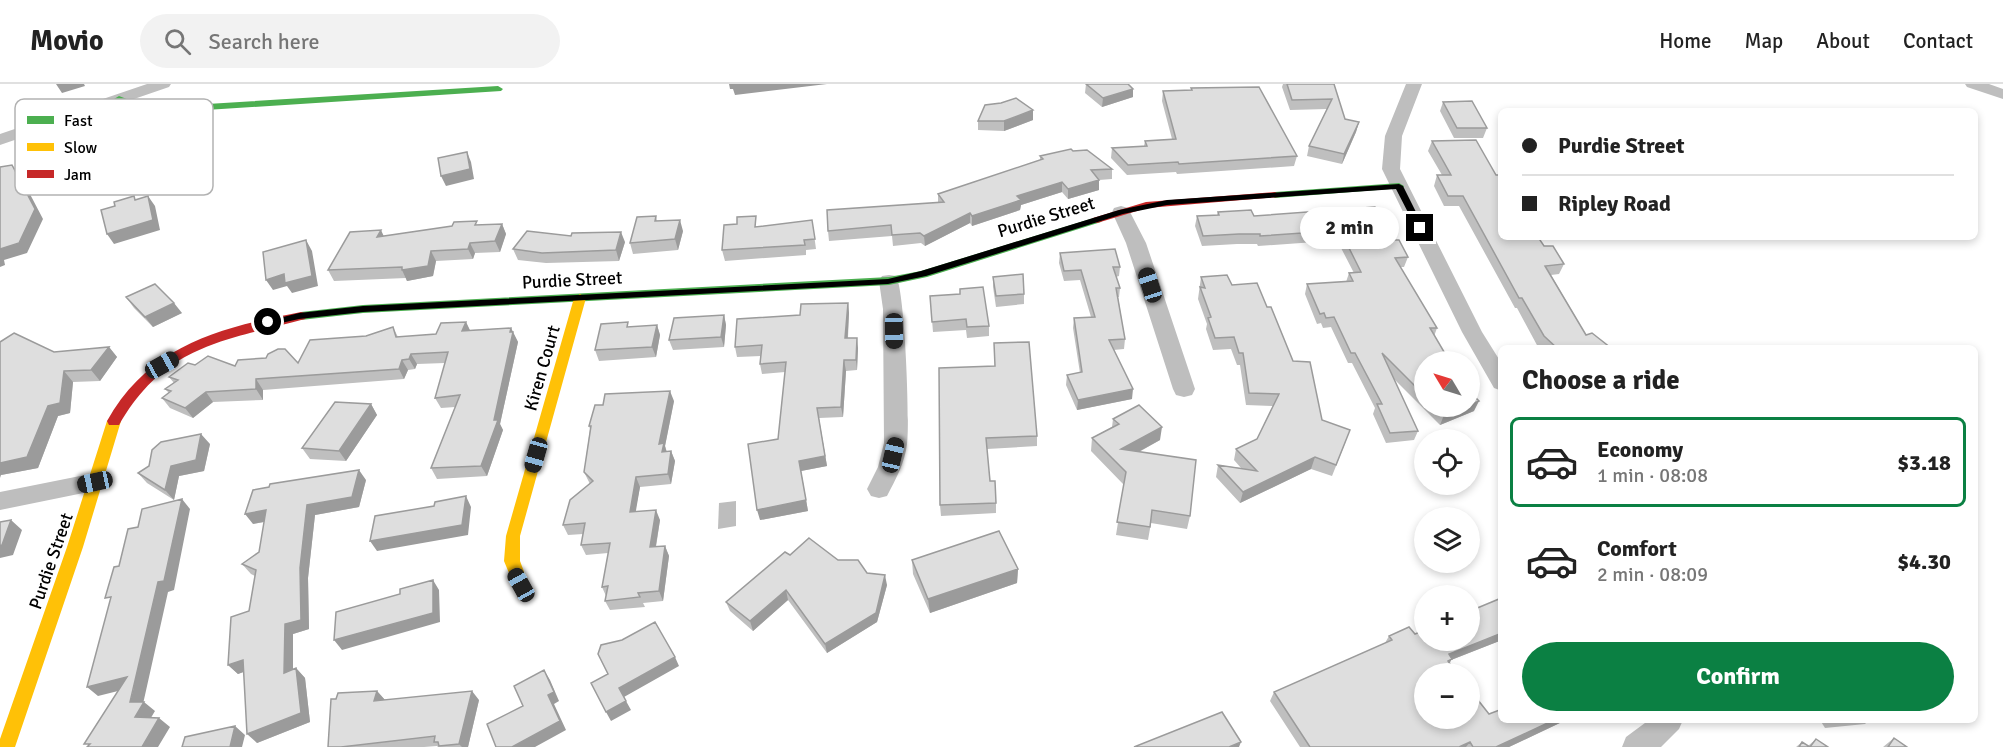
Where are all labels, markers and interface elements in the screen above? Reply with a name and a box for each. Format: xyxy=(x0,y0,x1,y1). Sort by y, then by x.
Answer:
search box xyxy=(140,14,560,68)
text: Movio xyxy=(30,24,104,58)
icon: search xyxy=(161,25,194,58)
text: Search here xyxy=(209,28,320,55)
text: Home xyxy=(1659,28,1712,54)
text: Map xyxy=(1745,28,1783,54)
text: About xyxy=(1816,28,1870,54)
text: Contact xyxy=(1903,28,1973,54)
legend xyxy=(15,99,213,195)
text: Fast xyxy=(64,111,93,131)
text: Purdie Street xyxy=(1558,132,1684,159)
text: Slow xyxy=(64,138,98,158)
text: Jam xyxy=(64,165,92,185)
text: Ripley Road xyxy=(1558,190,1671,217)
street label: Purdie Street xyxy=(995,192,1097,242)
callout: 2 min xyxy=(1300,207,1399,249)
route end xyxy=(1406,214,1433,241)
text: 2 min xyxy=(1325,215,1374,240)
car xyxy=(1136,265,1164,305)
street label: Purdie Street xyxy=(521,266,623,294)
route start xyxy=(254,308,281,335)
car xyxy=(885,313,903,349)
street label: Kiren Court xyxy=(519,323,565,413)
car xyxy=(142,348,182,382)
north arrow xyxy=(1414,351,1480,417)
map controls xyxy=(1414,351,1480,729)
text: Choose a ride xyxy=(1522,364,1680,397)
button: locate xyxy=(1414,429,1480,495)
car xyxy=(522,435,550,475)
car xyxy=(880,435,906,475)
icon: car xyxy=(1525,435,1579,489)
text: Economy xyxy=(1597,436,1683,463)
text: $3.18 xyxy=(1897,449,1951,476)
text: 1 min · 08:08 xyxy=(1597,463,1708,488)
car xyxy=(76,469,114,495)
button: layers xyxy=(1414,507,1480,573)
street label: Purdie Street xyxy=(24,510,78,612)
icon: car xyxy=(1525,534,1579,588)
text: Comfort xyxy=(1597,535,1677,562)
text: $4.30 xyxy=(1897,548,1951,575)
text: 2 min · 08:09 xyxy=(1597,562,1708,587)
car xyxy=(504,565,538,605)
button: + xyxy=(1414,585,1480,651)
button: Confirm xyxy=(1522,642,1954,711)
button: − xyxy=(1414,663,1480,729)

